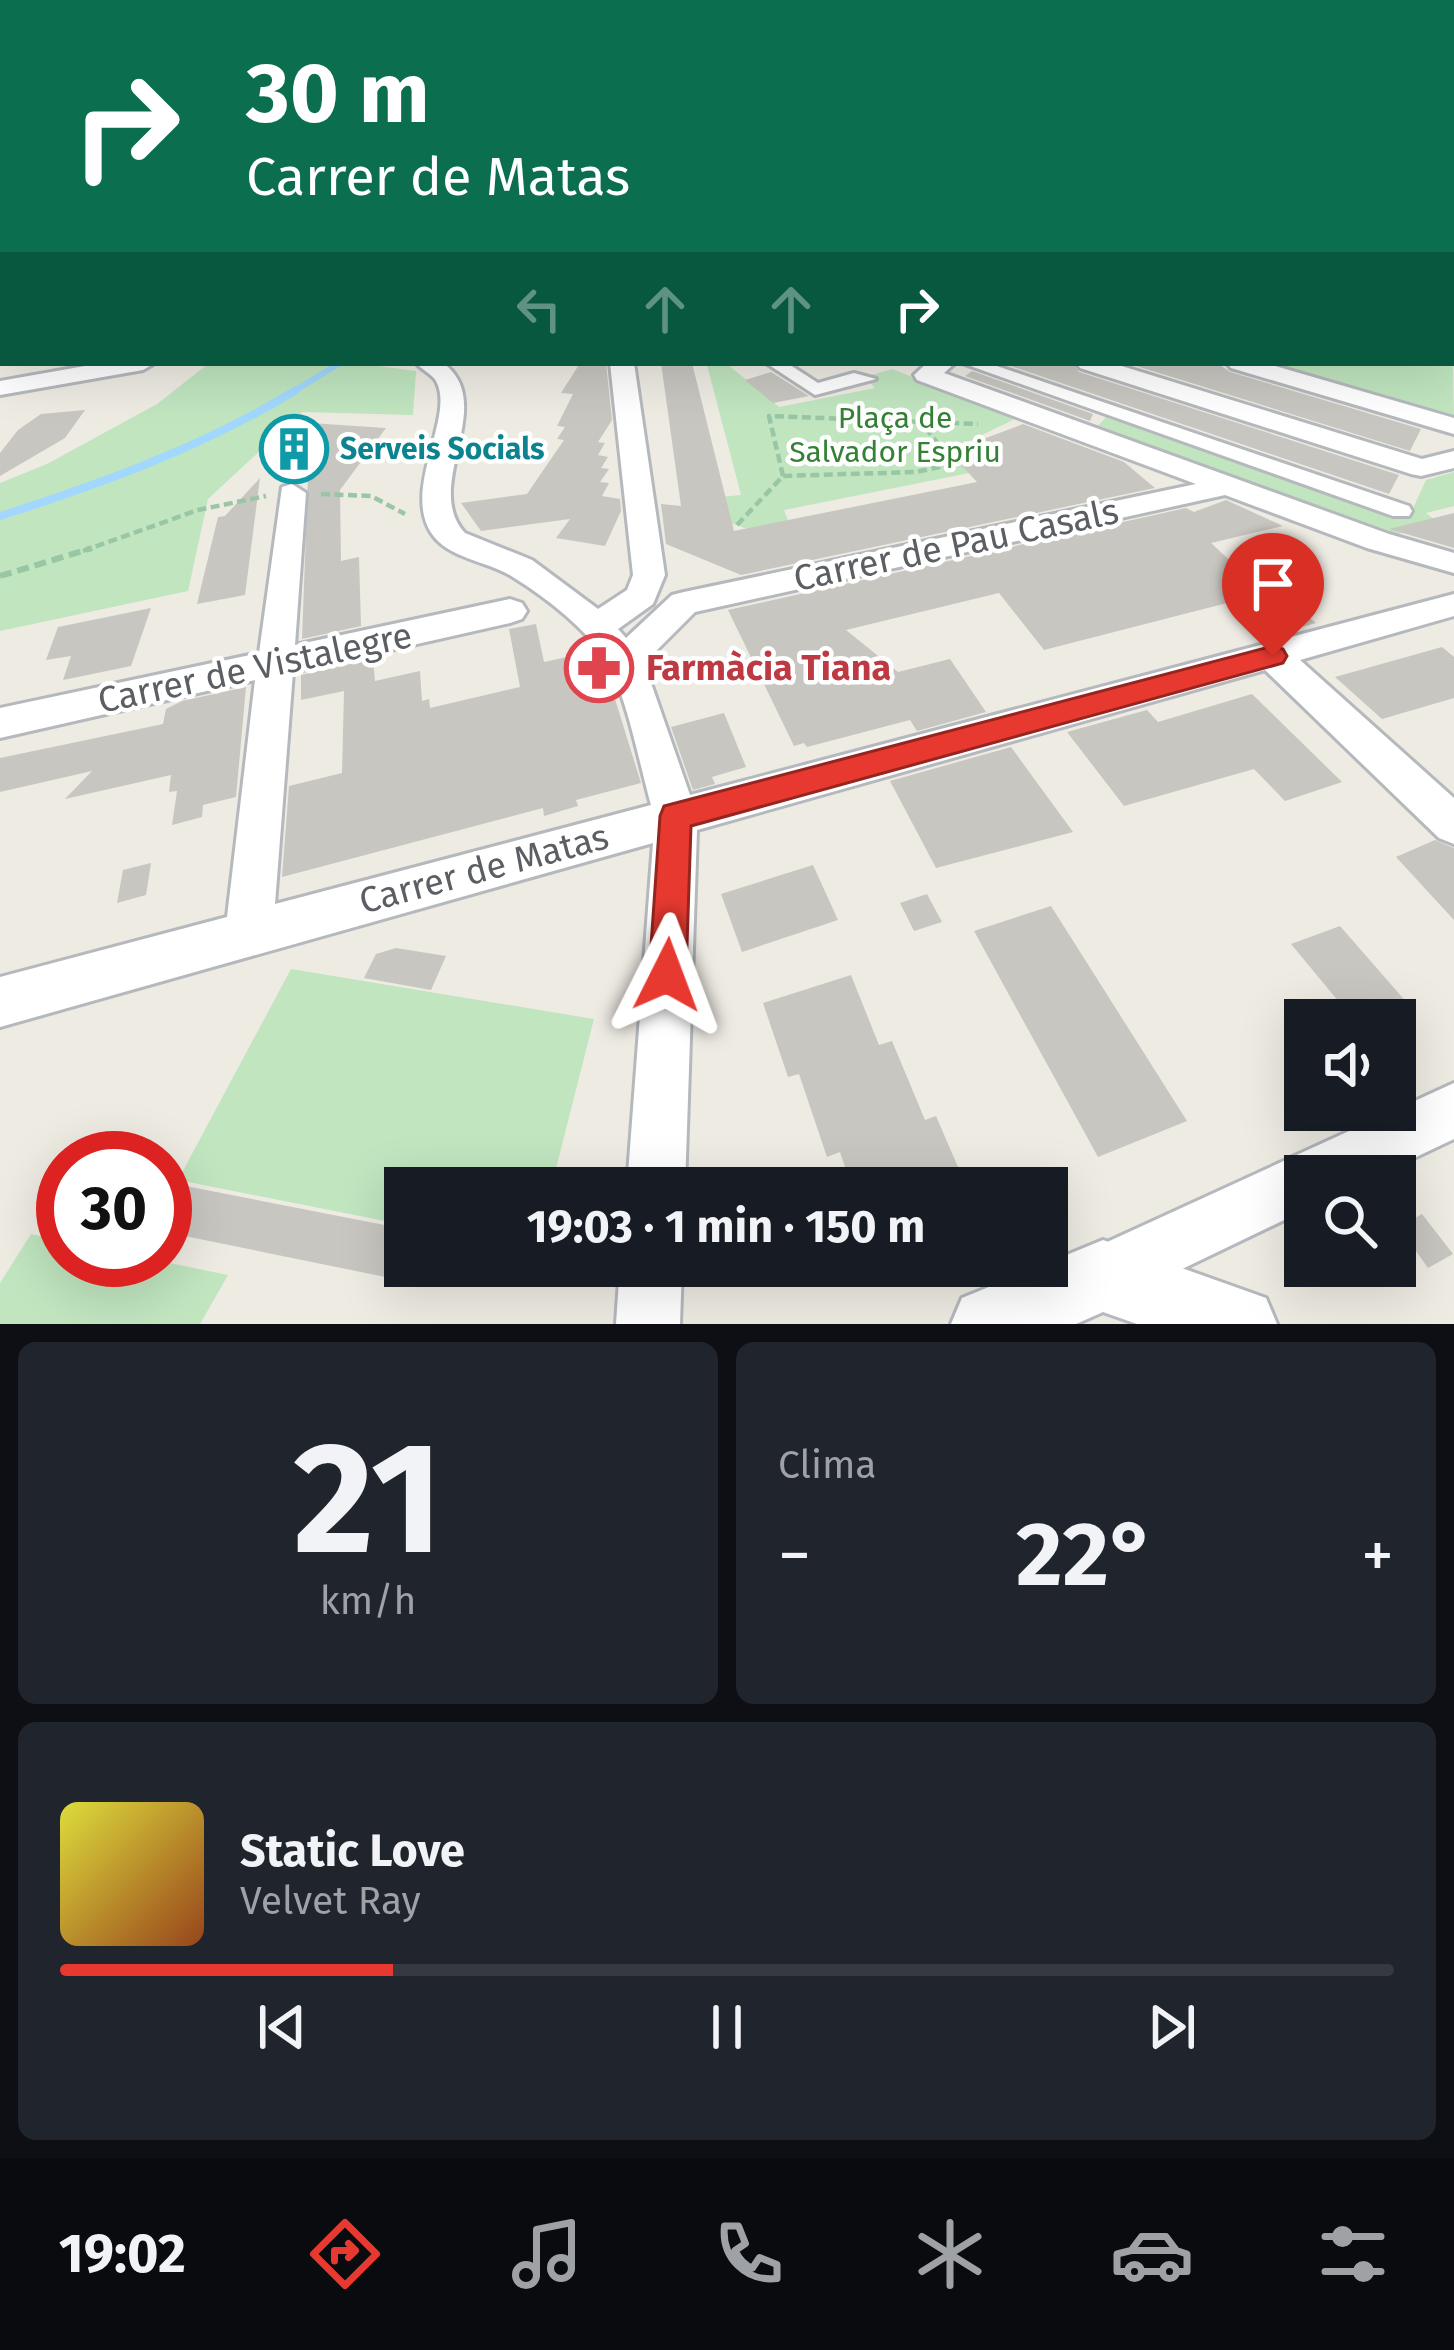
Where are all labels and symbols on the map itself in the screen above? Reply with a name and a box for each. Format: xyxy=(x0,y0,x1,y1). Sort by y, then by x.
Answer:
park label: Plaça de Salvador Espriu xyxy=(789,400,1001,470)
building icon: Serveis Socials xyxy=(259,414,329,484)
place label: Serveis Socials xyxy=(340,431,545,467)
street label: Carrer de Pau Casals xyxy=(790,489,1122,601)
pin xyxy=(1222,533,1324,656)
street label: Carrer de Vistalegre xyxy=(94,613,416,723)
pharmacy icon: Farmàcia Tiana xyxy=(564,633,634,703)
place label: Farmàcia Tiana xyxy=(646,646,891,690)
street label: Carrer de Matas xyxy=(355,815,613,923)
position arrow xyxy=(604,912,730,1038)
speed limit sign: 30 xyxy=(36,1131,192,1287)

